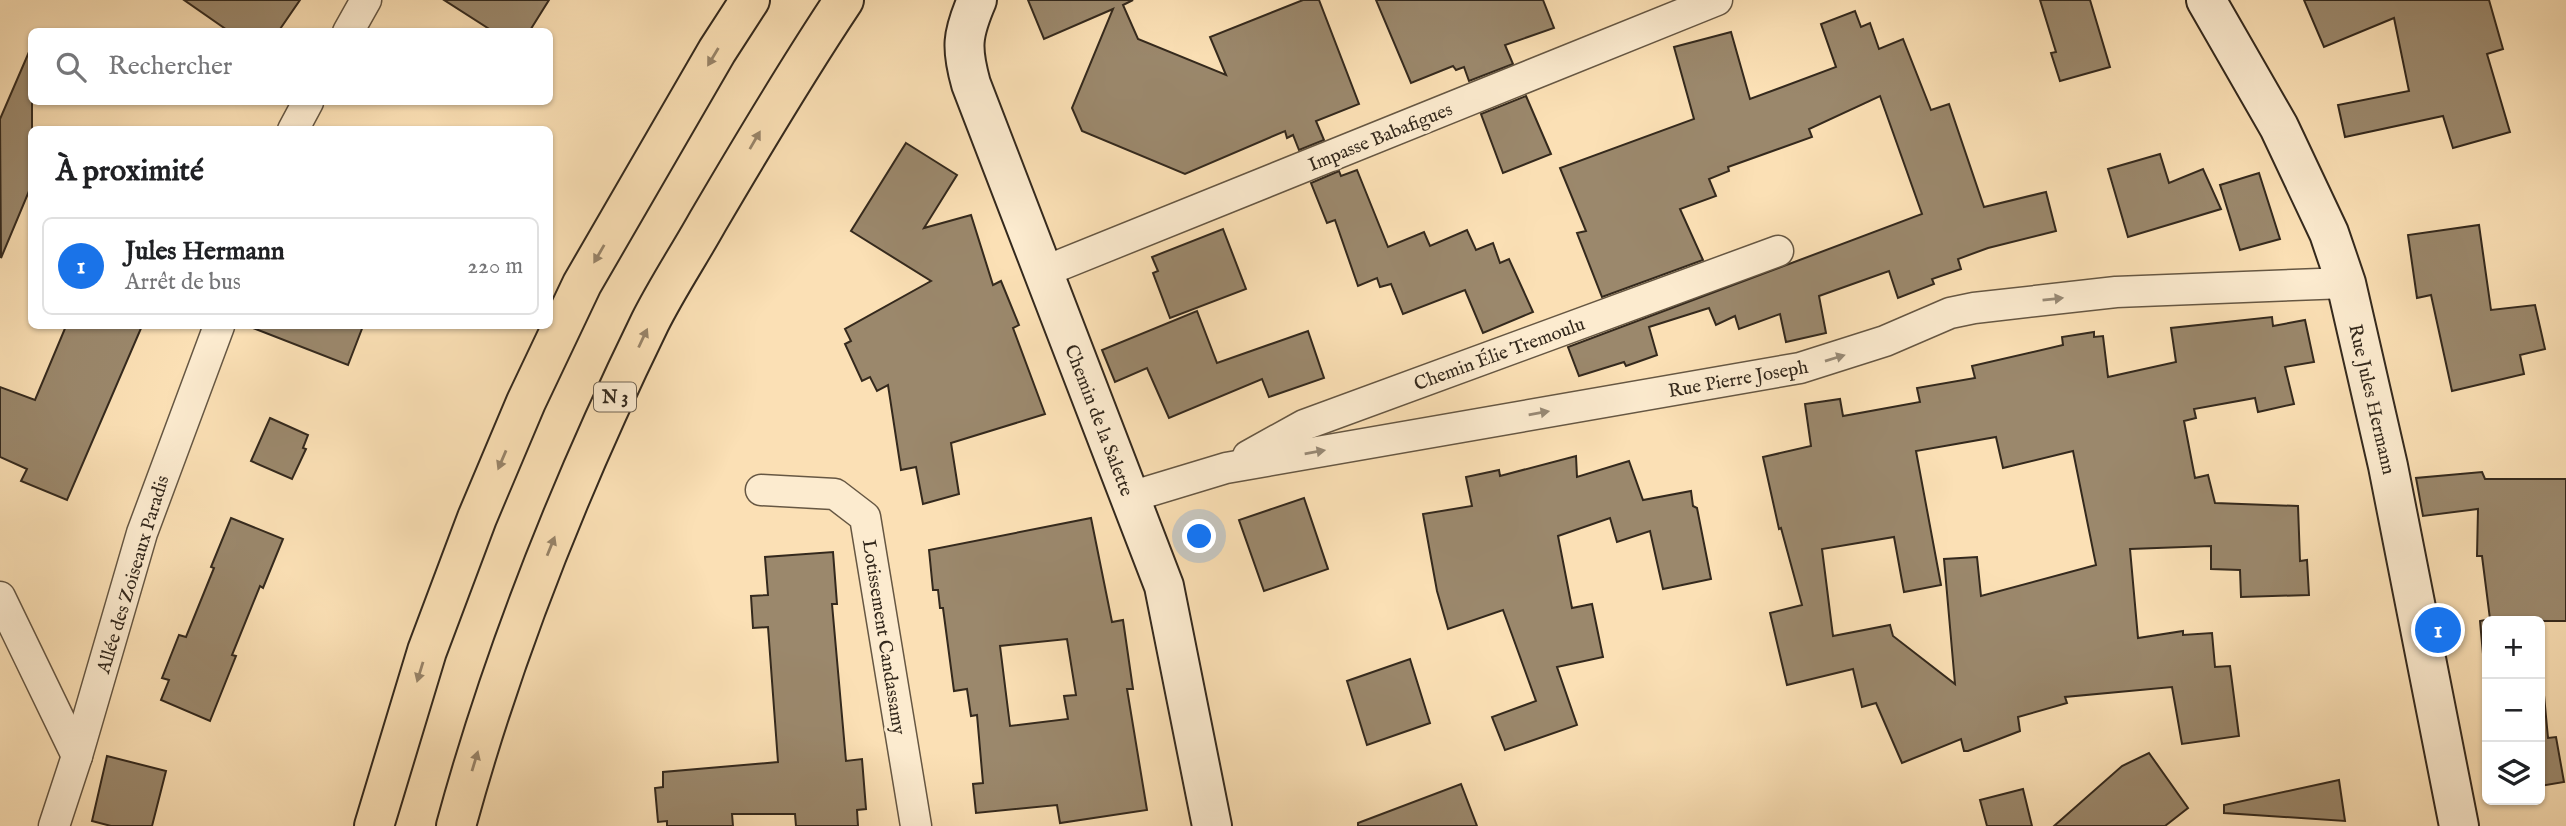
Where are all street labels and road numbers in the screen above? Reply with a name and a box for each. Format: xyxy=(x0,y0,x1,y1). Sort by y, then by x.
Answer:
street label: Impasse Babafigues xyxy=(1305,98,1456,178)
street label: Chemin Élie Tremoulu xyxy=(1411,312,1589,397)
street label: Rue Jules Hermann xyxy=(2342,322,2400,477)
street label: Chemin de la Salette xyxy=(1058,341,1138,500)
street label: Rue Pierre Joseph xyxy=(1666,356,1810,404)
road number: N 3 xyxy=(594,382,636,412)
street label: Allée des Zoiseaux Paradis xyxy=(92,473,176,678)
street label: Lotissement Candassamy xyxy=(856,538,910,737)

